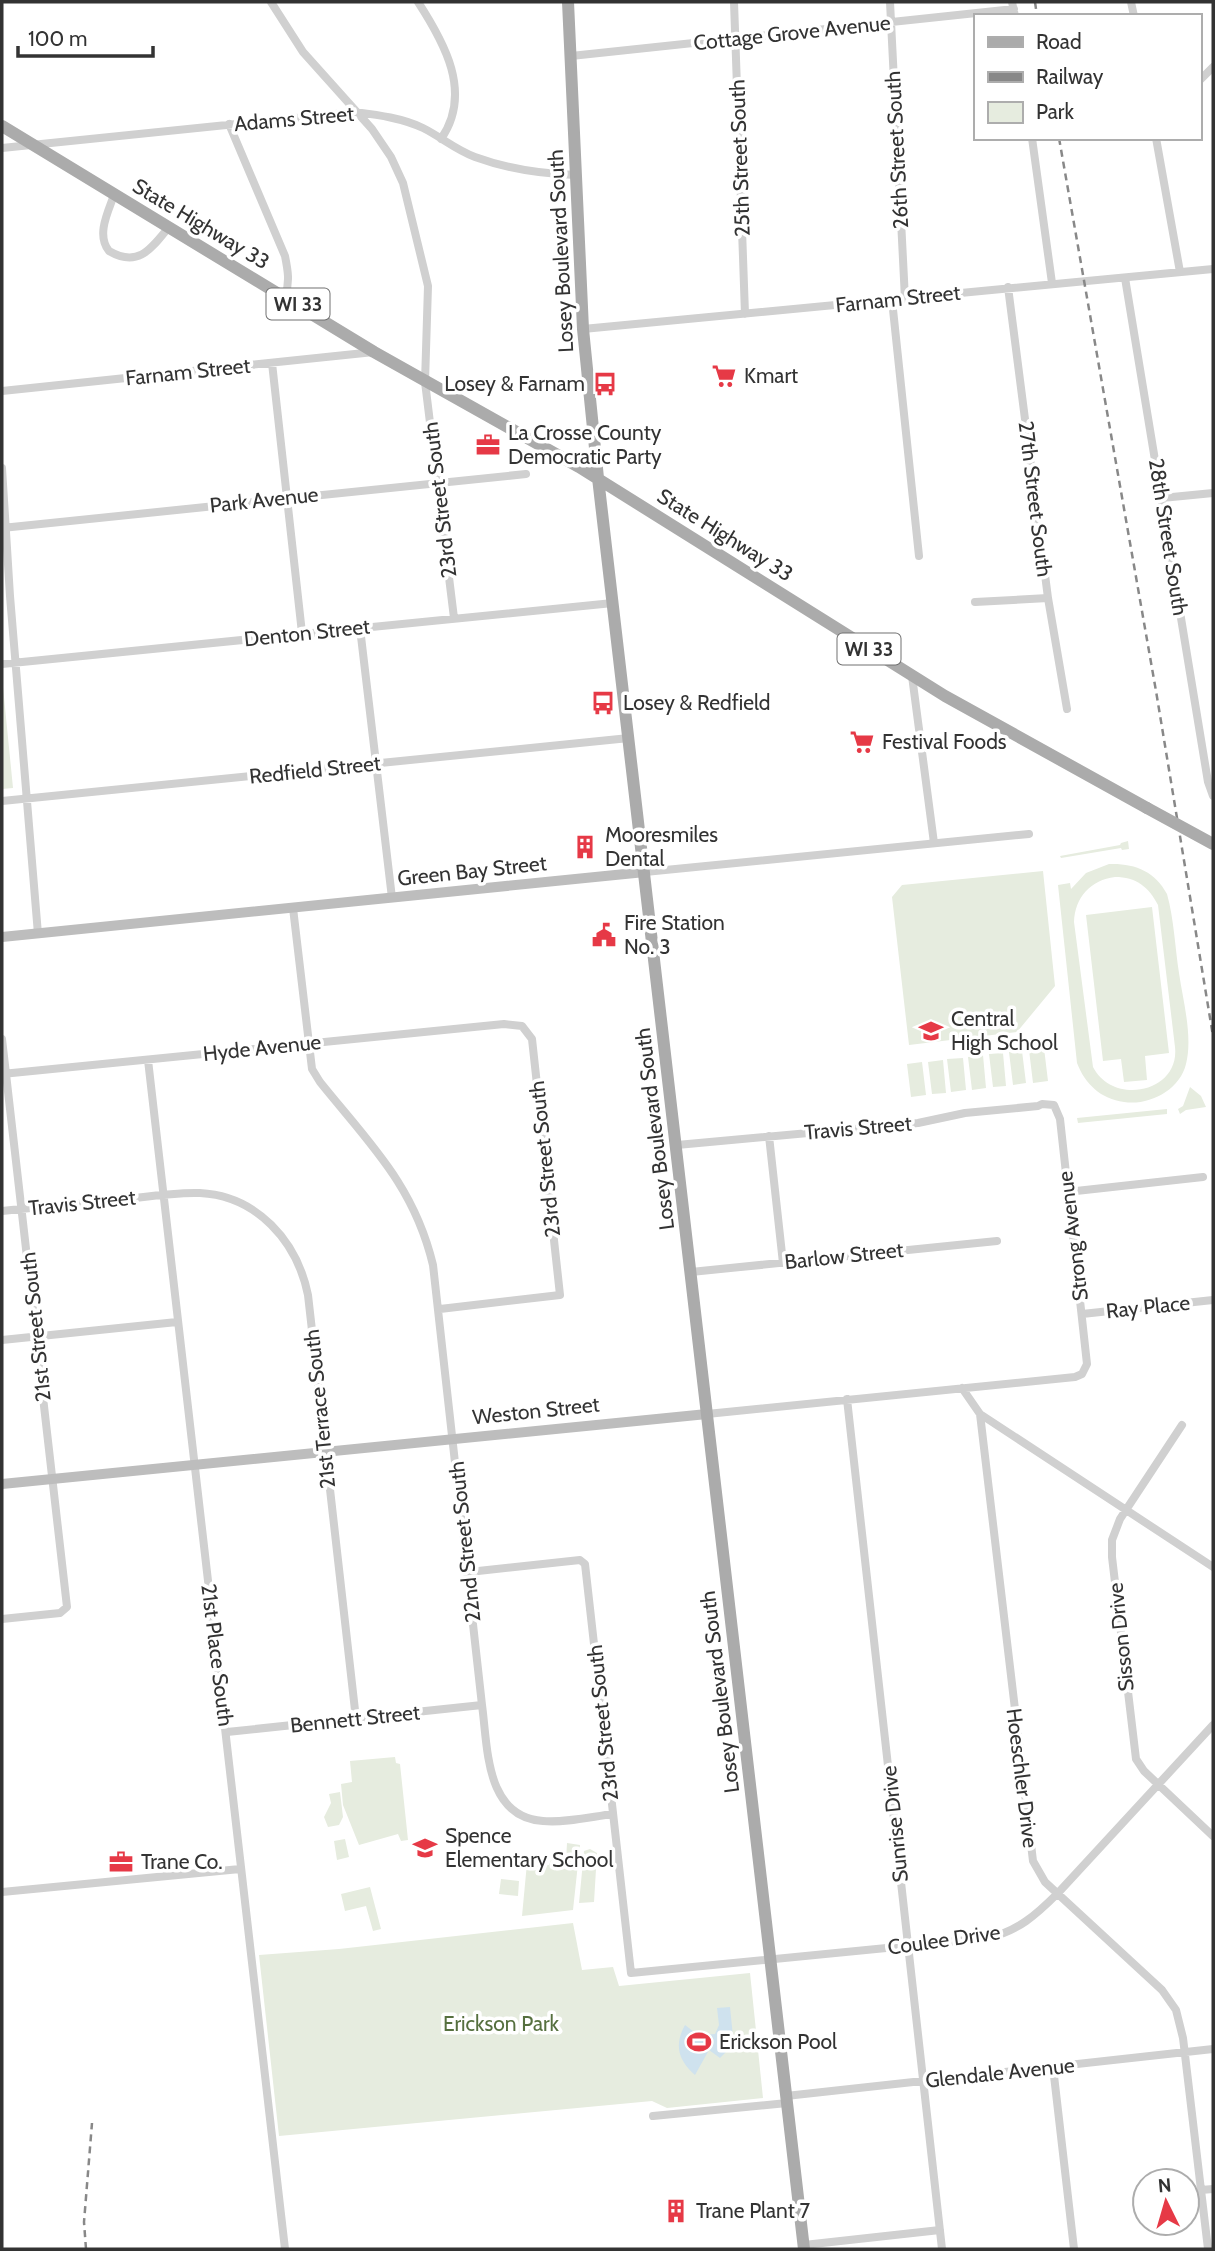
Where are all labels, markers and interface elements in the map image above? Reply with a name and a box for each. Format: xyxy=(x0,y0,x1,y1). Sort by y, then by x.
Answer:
street label: Cottage Grove Avenue xyxy=(692,10,892,55)
scale bar xyxy=(18,14,152,58)
legend xyxy=(974,14,1201,140)
text: 100 m xyxy=(28,26,87,51)
text: Road xyxy=(1036,29,1082,54)
text: Railway xyxy=(1036,64,1104,89)
street label: 26th Street South xyxy=(880,70,913,230)
street label: 25th Street South xyxy=(724,79,755,237)
text: Park xyxy=(1036,99,1074,124)
street label: Adams Street xyxy=(233,101,355,136)
street label: Losey Boulevard South xyxy=(543,149,578,353)
street label: State Highway 33 xyxy=(128,173,274,274)
street label: Farnam Street xyxy=(834,280,962,317)
road number: WI 33 xyxy=(266,288,330,320)
street label: Farnam Street xyxy=(124,353,252,390)
supermarket icon: Kmart xyxy=(710,362,738,390)
place label: Kmart xyxy=(744,363,798,388)
bus stop icon: Losey & Farnam xyxy=(591,370,619,398)
place label: Losey & Farnam xyxy=(444,371,585,396)
place label: La Crosse County Democratic Party xyxy=(508,420,662,469)
street label: 27th Street South xyxy=(1014,420,1057,578)
street label: 23rd Street South xyxy=(418,421,461,580)
office icon: La Crosse County Democratic Party xyxy=(474,431,502,459)
street label: 28th Street South xyxy=(1144,456,1193,617)
street label: Park Avenue xyxy=(208,481,320,518)
street label: State Highway 33 xyxy=(653,483,798,586)
street label: Denton Street xyxy=(243,613,371,652)
road number: WI 33 xyxy=(838,634,900,664)
bus stop icon: Losey & Redfield xyxy=(589,689,617,717)
place label: Losey & Redfield xyxy=(623,690,770,715)
supermarket icon: Festival Foods xyxy=(848,728,876,756)
place label: Festival Foods xyxy=(882,729,1007,754)
street label: Redfield Street xyxy=(248,750,382,789)
place label: Mooresmiles Dental xyxy=(605,822,718,871)
building icon: Mooresmiles Dental xyxy=(571,833,599,861)
street label: Green Bay Street xyxy=(396,850,548,891)
place label: Fire Station No. 3 xyxy=(624,910,725,959)
public building icon: Fire Station No. 3 xyxy=(590,921,618,949)
place label: Central High School xyxy=(951,1006,1058,1055)
school or university icon: Central High School xyxy=(917,1017,945,1045)
street label: Losey Boulevard South xyxy=(630,1027,679,1232)
street label: Hyde Avenue xyxy=(202,1029,323,1066)
street label: 23rd Street South xyxy=(524,1080,565,1238)
street label: Travis Street xyxy=(803,1110,913,1145)
street label: Strong Avenue xyxy=(1052,1170,1093,1302)
street label: Travis Street xyxy=(27,1184,137,1221)
street label: Barlow Street xyxy=(783,1237,905,1274)
street label: 21st Street South xyxy=(15,1251,56,1403)
street label: Ray Place xyxy=(1105,1290,1192,1323)
street label: 21st Terrace South xyxy=(299,1328,340,1490)
street label: Weston Street xyxy=(471,1391,601,1430)
street label: 22nd Street South xyxy=(444,1460,485,1624)
street label: Sisson Drive xyxy=(1102,1581,1139,1693)
street label: 21st Place South xyxy=(196,1582,239,1728)
street label: Losey Boulevard South xyxy=(695,1590,744,1795)
street label: 23rd Street South xyxy=(582,1644,623,1802)
street label: Bennett Street xyxy=(289,1699,421,1738)
street label: Hoeschler Drive xyxy=(1002,1707,1043,1849)
street label: Sunrise Drive xyxy=(876,1764,913,1884)
place label: Spence Elementary School xyxy=(445,1823,613,1872)
school or university icon: Spence Elementary School xyxy=(411,1834,439,1862)
office icon: Trane Co. xyxy=(107,1848,135,1876)
place label: Trane Co. xyxy=(141,1849,223,1874)
street label: Coulee Drive xyxy=(886,1919,1002,1960)
park label: Erickson Park xyxy=(443,2011,560,2036)
sports icon: Erickson Pool xyxy=(685,2028,713,2056)
place label: Erickson Pool xyxy=(719,2029,837,2054)
street label: Glendale Avenue xyxy=(924,2052,1076,2093)
north arrow xyxy=(1131,2167,1201,2237)
text: N xyxy=(1157,2174,1172,2198)
building icon: Trane Plant 7 xyxy=(662,2197,690,2225)
place label: Trane Plant 7 xyxy=(696,2198,810,2223)

